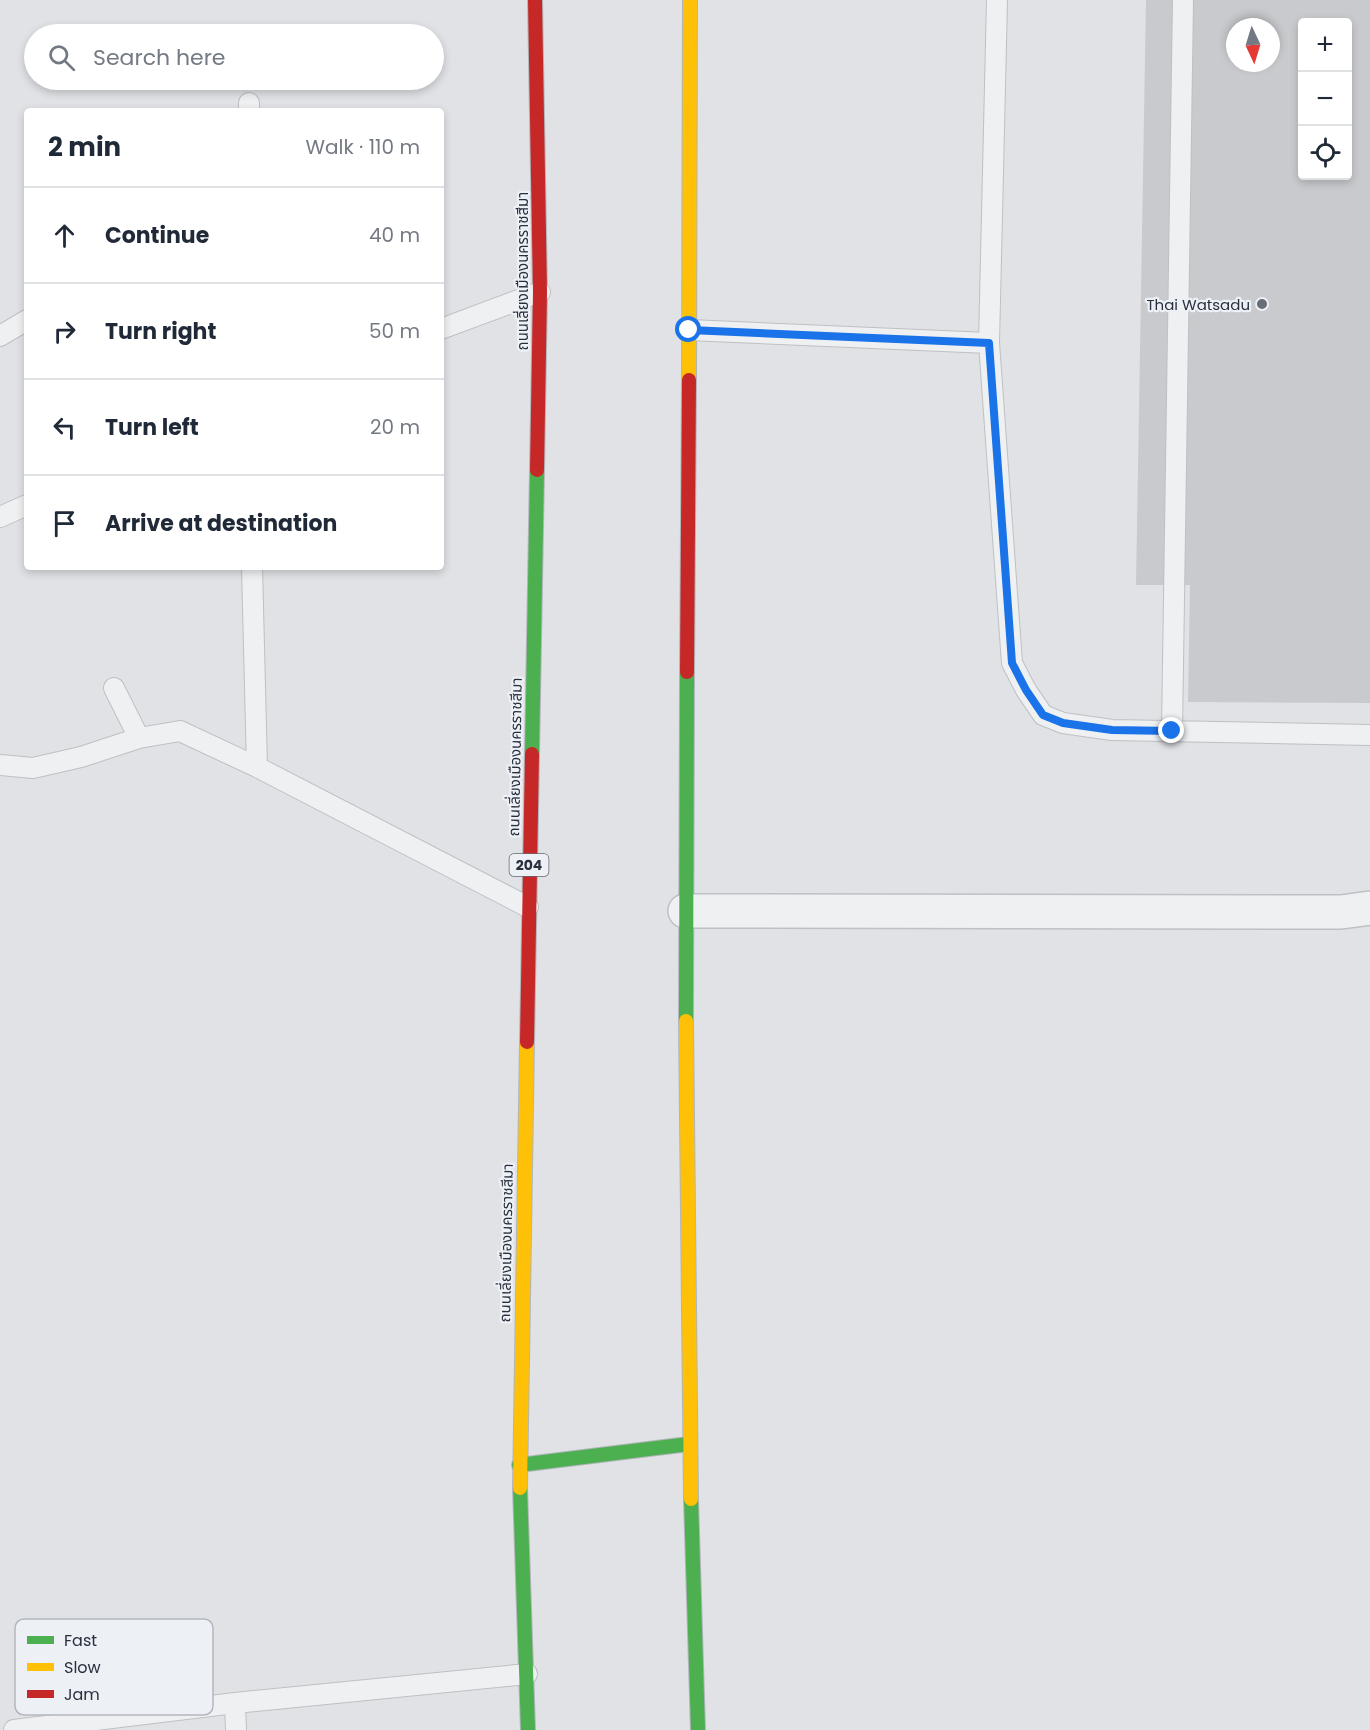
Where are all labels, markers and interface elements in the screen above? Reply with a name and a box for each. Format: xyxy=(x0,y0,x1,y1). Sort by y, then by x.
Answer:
north arrow xyxy=(1226,18,1280,72)
map controls xyxy=(1298,18,1352,180)
button: + xyxy=(1298,18,1352,72)
search box xyxy=(24,24,444,90)
icon: search xyxy=(45,41,78,74)
text: Search here xyxy=(93,42,226,73)
button: − xyxy=(1298,72,1352,126)
button: locate xyxy=(1298,126,1352,180)
text: 2 min xyxy=(48,129,121,165)
text: Walk · 110 m xyxy=(306,133,420,161)
street label: ถนนเลี่ยงเมืองนครราชสีมา xyxy=(512,192,533,350)
icon: ahead xyxy=(48,219,81,252)
text: Continue xyxy=(105,220,209,251)
text: 40 m xyxy=(369,221,420,249)
place label: Thai Watsadu xyxy=(1146,294,1250,315)
marker: Thai Watsadu xyxy=(1255,297,1269,311)
icon: right xyxy=(48,315,81,348)
text: Turn right xyxy=(105,316,216,347)
route start xyxy=(675,316,701,342)
text: 50 m xyxy=(369,317,420,345)
icon: left xyxy=(48,411,81,444)
text: Turn left xyxy=(105,412,199,443)
text: 20 m xyxy=(370,413,420,441)
icon: arrive xyxy=(48,507,81,540)
text: Arrive at destination xyxy=(105,508,337,539)
street label: ถนนเลี่ยงเมืองนครราชสีมา xyxy=(503,677,527,837)
route end xyxy=(1158,717,1184,743)
road number: 204 xyxy=(510,854,548,876)
street label: ถนนเลี่ยงเมืองนครราชสีมา xyxy=(494,1163,518,1323)
legend xyxy=(15,1619,213,1715)
text: Fast xyxy=(64,1629,97,1652)
text: Slow xyxy=(64,1656,101,1679)
text: Jam xyxy=(64,1683,100,1706)

